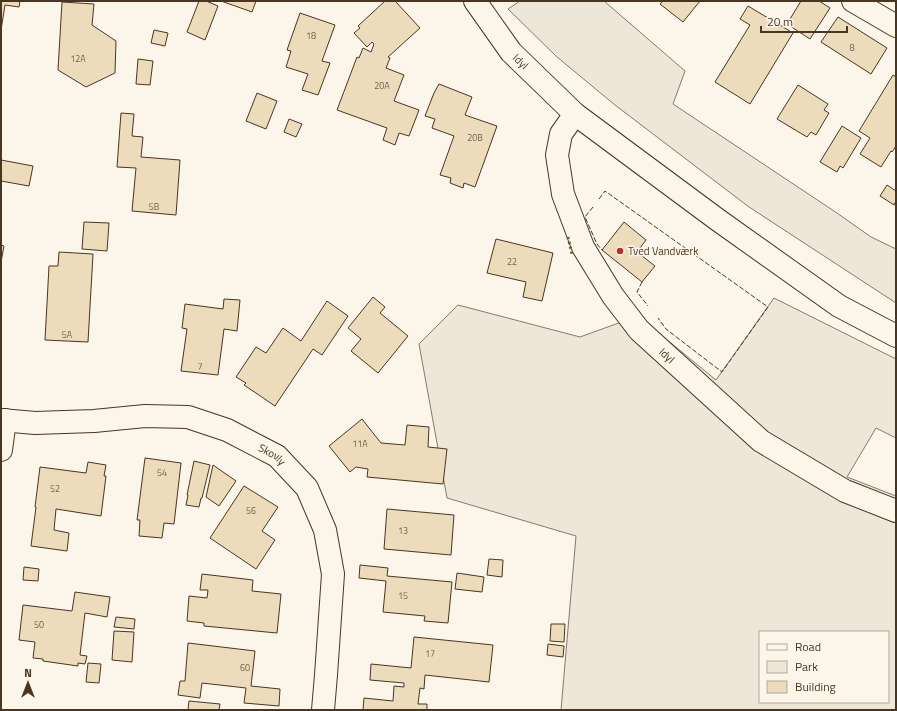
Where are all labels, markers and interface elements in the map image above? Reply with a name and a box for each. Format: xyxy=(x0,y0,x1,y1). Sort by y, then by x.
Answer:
scale bar xyxy=(761,8,847,34)
text: 20 m xyxy=(767,12,793,31)
house number: 18 xyxy=(306,29,316,42)
house number: 8 xyxy=(849,41,855,54)
street label: Idyl xyxy=(509,50,532,73)
house number: 12A xyxy=(70,52,86,65)
house number: 20A xyxy=(374,79,390,92)
house number: 20B xyxy=(467,131,483,144)
house number: 5B xyxy=(149,200,160,213)
place label: Tved Vandværk xyxy=(628,243,699,259)
marker: Tved Vandværk xyxy=(615,246,625,256)
house number: 22 xyxy=(507,255,517,268)
house number: 5A xyxy=(62,328,73,341)
street label: Idyl xyxy=(656,344,678,367)
house number: 7 xyxy=(197,360,203,373)
house number: 11A xyxy=(352,437,368,450)
street label: Skovly xyxy=(256,440,290,469)
house number: 54 xyxy=(157,466,167,479)
house number: 52 xyxy=(50,482,60,495)
house number: 56 xyxy=(246,504,256,517)
house number: 13 xyxy=(398,524,408,537)
house number: 15 xyxy=(398,589,408,602)
house number: 50 xyxy=(34,618,44,631)
legend xyxy=(759,631,889,703)
text: Road xyxy=(795,637,821,656)
house number: 17 xyxy=(425,647,435,660)
text: Park xyxy=(795,657,818,676)
house number: 60 xyxy=(240,661,250,674)
north arrow xyxy=(8,663,48,703)
text: N xyxy=(24,665,32,681)
text: Building xyxy=(795,677,836,696)

